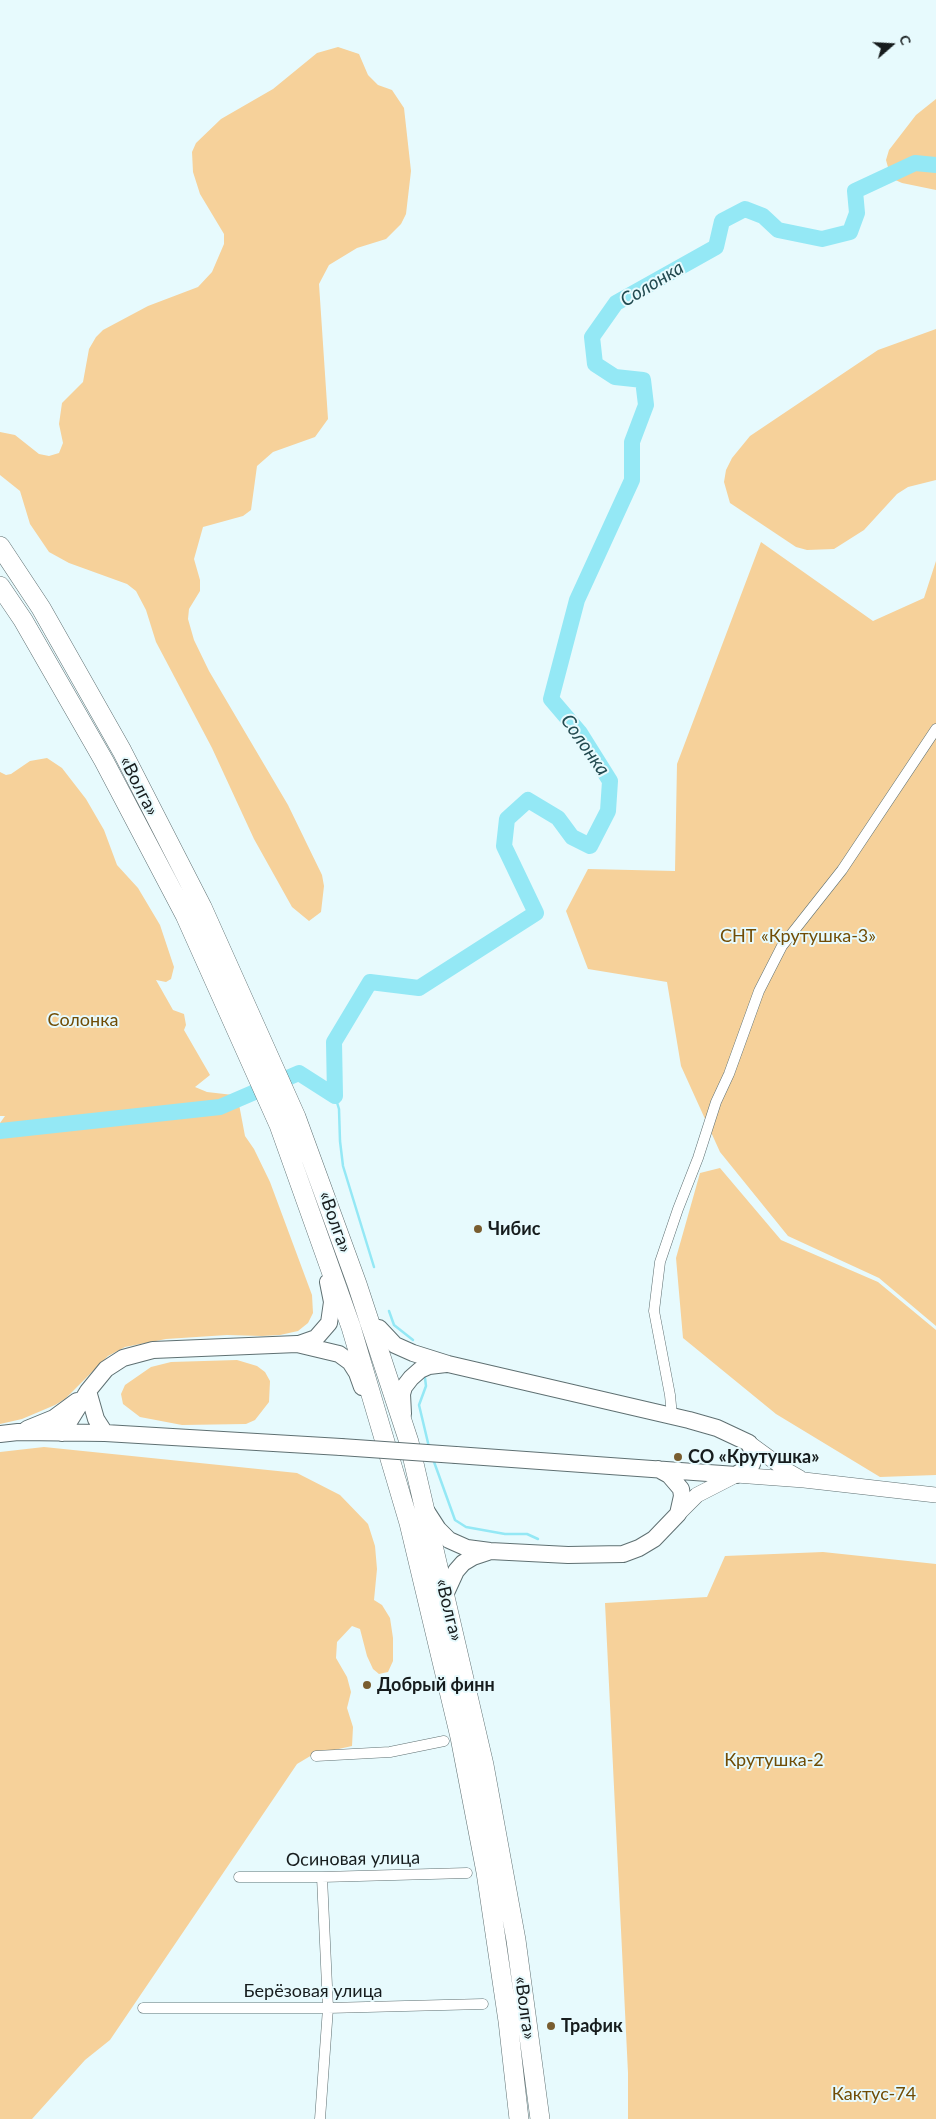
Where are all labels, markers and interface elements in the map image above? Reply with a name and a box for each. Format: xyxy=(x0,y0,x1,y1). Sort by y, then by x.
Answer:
north arrow xyxy=(866,20,916,70)
text: С xyxy=(896,33,915,47)
water label: Солонка xyxy=(616,256,688,312)
water label: Солонка xyxy=(556,710,614,780)
street label: «Волга» xyxy=(115,753,163,819)
park label: СНТ «Крутушка-3» xyxy=(720,925,876,947)
park label: Солонка xyxy=(48,1009,118,1031)
street label: «Волга» xyxy=(314,1188,356,1256)
place label: Чибис xyxy=(488,1218,540,1240)
marker: Чибис xyxy=(472,1223,484,1235)
place label: СО «Крутушка» xyxy=(688,1446,819,1468)
marker: СО «Крутушка» xyxy=(672,1451,684,1463)
street label: «Волга» xyxy=(431,1576,467,1644)
place label: Добрый финн xyxy=(377,1674,495,1696)
marker: Добрый финн xyxy=(361,1679,373,1691)
park label: Крутушка-2 xyxy=(724,1749,824,1771)
street label: Осиновая улица xyxy=(286,1847,420,1871)
street label: «Волга» xyxy=(510,1975,540,2041)
street label: Берёзовая улица xyxy=(243,1980,383,2002)
place label: Трафик xyxy=(561,2015,623,2037)
marker: Трафик xyxy=(545,2020,557,2032)
park label: Кактус-74 xyxy=(832,2083,916,2105)

